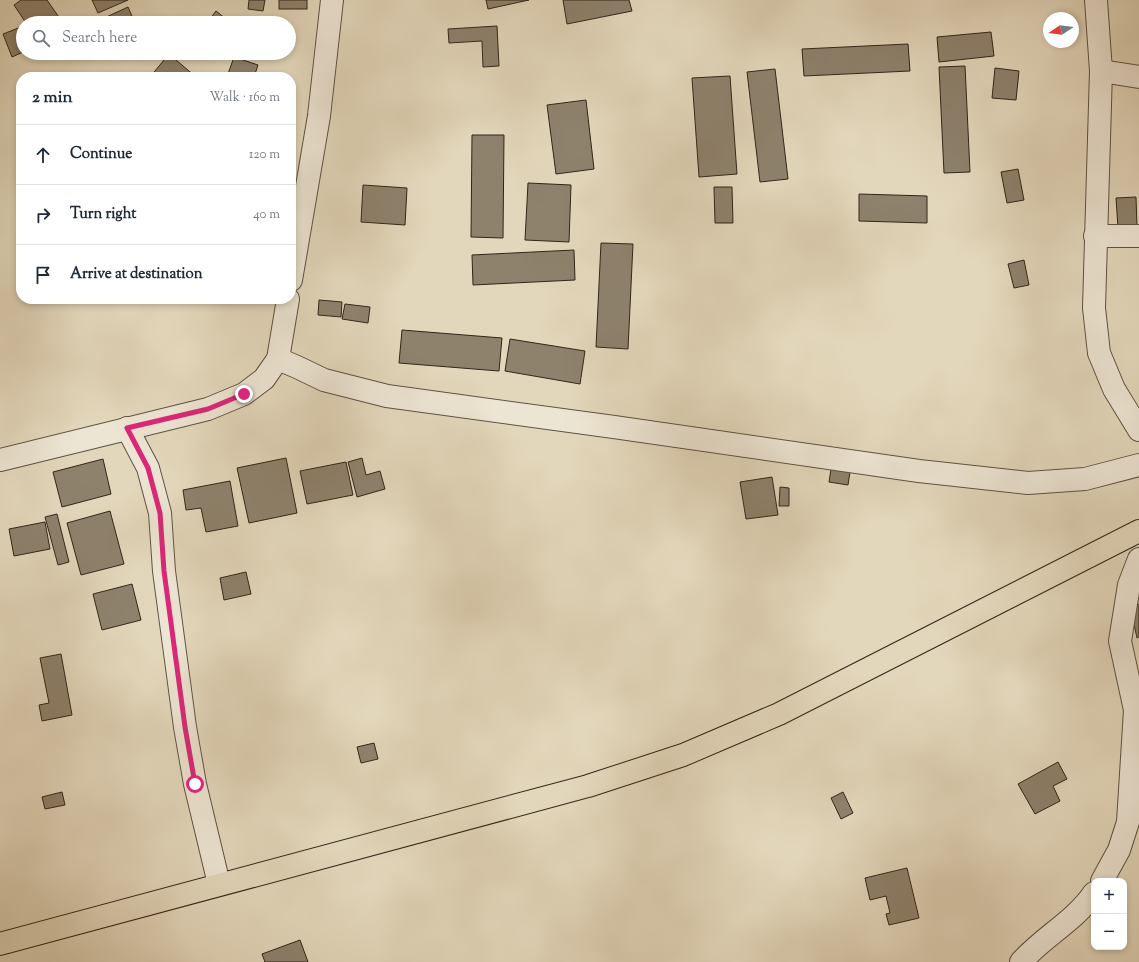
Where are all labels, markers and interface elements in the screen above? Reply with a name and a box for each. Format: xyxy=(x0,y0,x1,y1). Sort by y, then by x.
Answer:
north arrow xyxy=(1043,12,1079,48)
search box xyxy=(16,16,296,60)
icon: search xyxy=(30,27,52,49)
text: Search here xyxy=(62,28,137,49)
text: 2 min xyxy=(32,86,73,110)
text: Walk · 160 m xyxy=(209,89,280,107)
icon: ahead xyxy=(32,144,54,166)
text: Continue xyxy=(70,144,132,165)
text: 120 m xyxy=(249,146,280,164)
icon: right xyxy=(32,204,54,226)
text: Turn right xyxy=(70,204,136,225)
text: 40 m xyxy=(253,206,280,224)
icon: arrive xyxy=(32,264,54,286)
text: Arrive at destination xyxy=(70,264,203,285)
route end xyxy=(235,385,253,403)
route start xyxy=(186,775,204,793)
map controls xyxy=(1091,878,1127,950)
button: + xyxy=(1091,878,1127,914)
button: − xyxy=(1091,914,1127,950)

